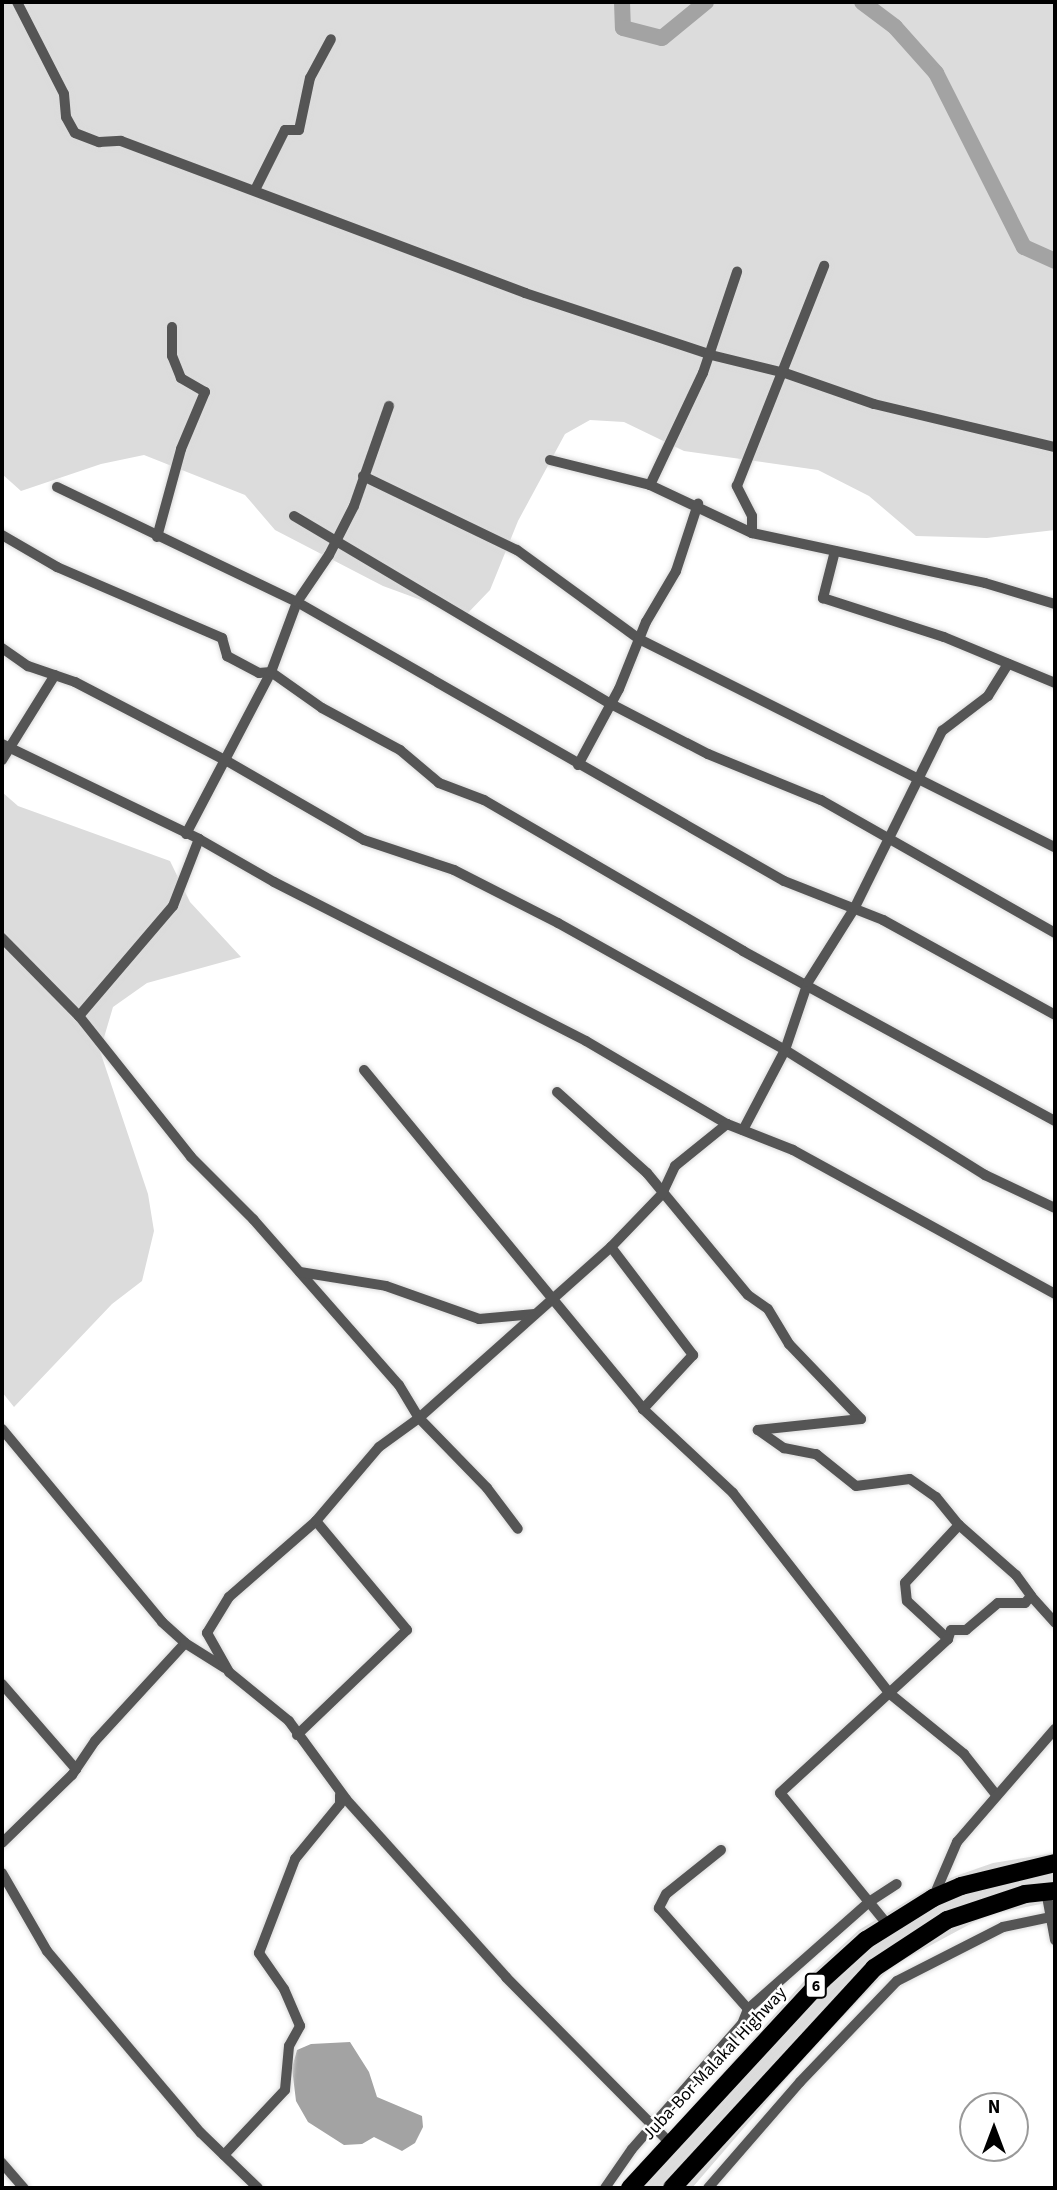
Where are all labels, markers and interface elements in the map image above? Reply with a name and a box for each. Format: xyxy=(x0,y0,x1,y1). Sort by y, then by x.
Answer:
road number: 6 xyxy=(804,1974,828,1998)
street label: Juba-Bor-Malakal Highway xyxy=(638,1983,792,2145)
north arrow xyxy=(959,2092,1029,2162)
text: N xyxy=(988,2094,1000,2121)

